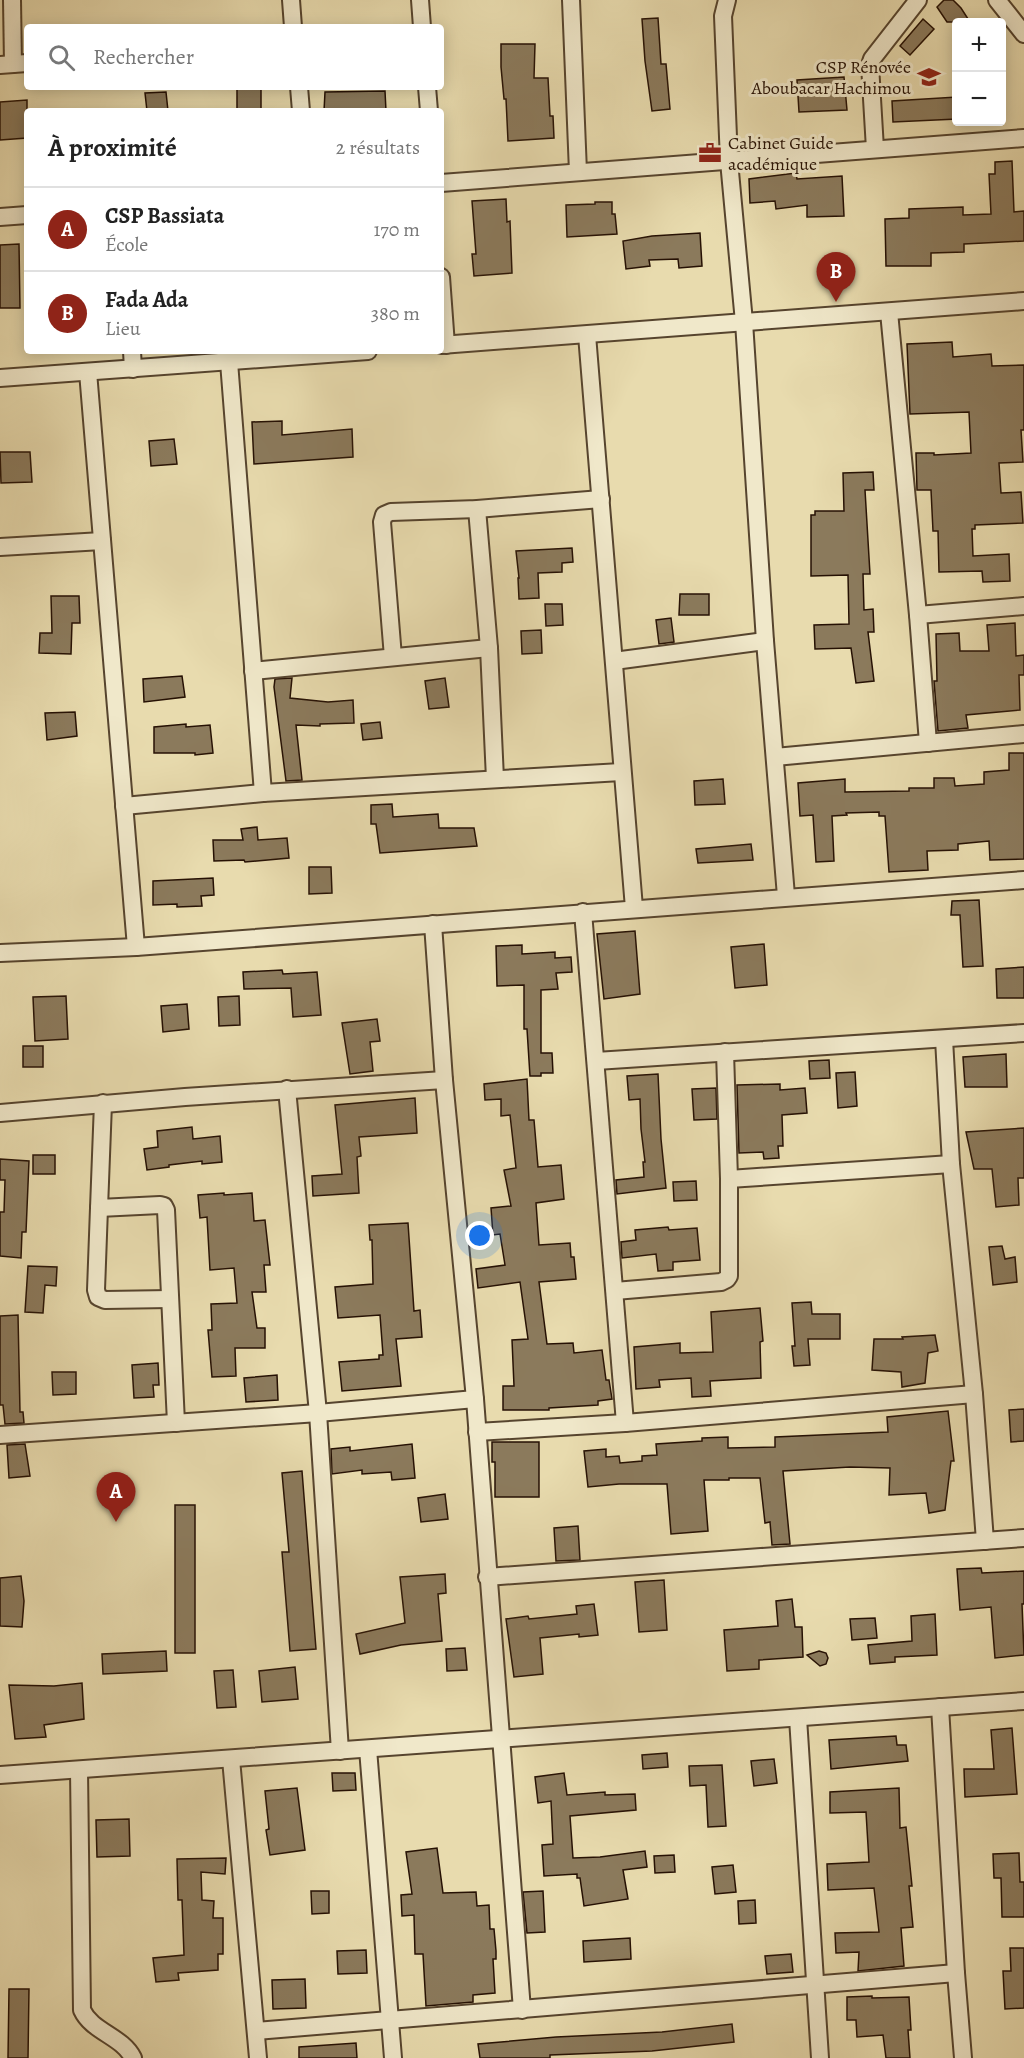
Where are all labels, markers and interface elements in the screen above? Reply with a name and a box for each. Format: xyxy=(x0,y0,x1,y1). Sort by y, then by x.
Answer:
map controls xyxy=(952,18,1006,126)
button: + xyxy=(952,18,1006,72)
search box xyxy=(24,24,444,90)
icon: search xyxy=(45,41,78,74)
text: Rechercher xyxy=(93,42,194,72)
place label: CSP Rénovée Aboubacar Hachimou xyxy=(751,55,911,100)
school or university icon: CSP Rénovée Aboubacar Hachimou xyxy=(916,64,942,90)
button: − xyxy=(952,72,1006,126)
text: À proximité xyxy=(48,130,177,165)
place label: Cabinet Guide académique xyxy=(728,131,834,176)
text: 2 résultats xyxy=(336,134,420,161)
office icon: Cabinet Guide académique xyxy=(697,140,723,166)
text: CSP Bassiata xyxy=(105,201,224,231)
text: A xyxy=(61,216,74,243)
text: 170 m xyxy=(374,216,420,243)
text: École xyxy=(105,231,148,258)
pin: B xyxy=(816,252,856,302)
text: Fada Ada xyxy=(105,285,188,315)
text: B xyxy=(61,300,74,327)
text: 380 m xyxy=(371,300,420,327)
text: Lieu xyxy=(105,315,141,342)
your location xyxy=(465,1221,494,1250)
pin: A xyxy=(96,1472,136,1522)

